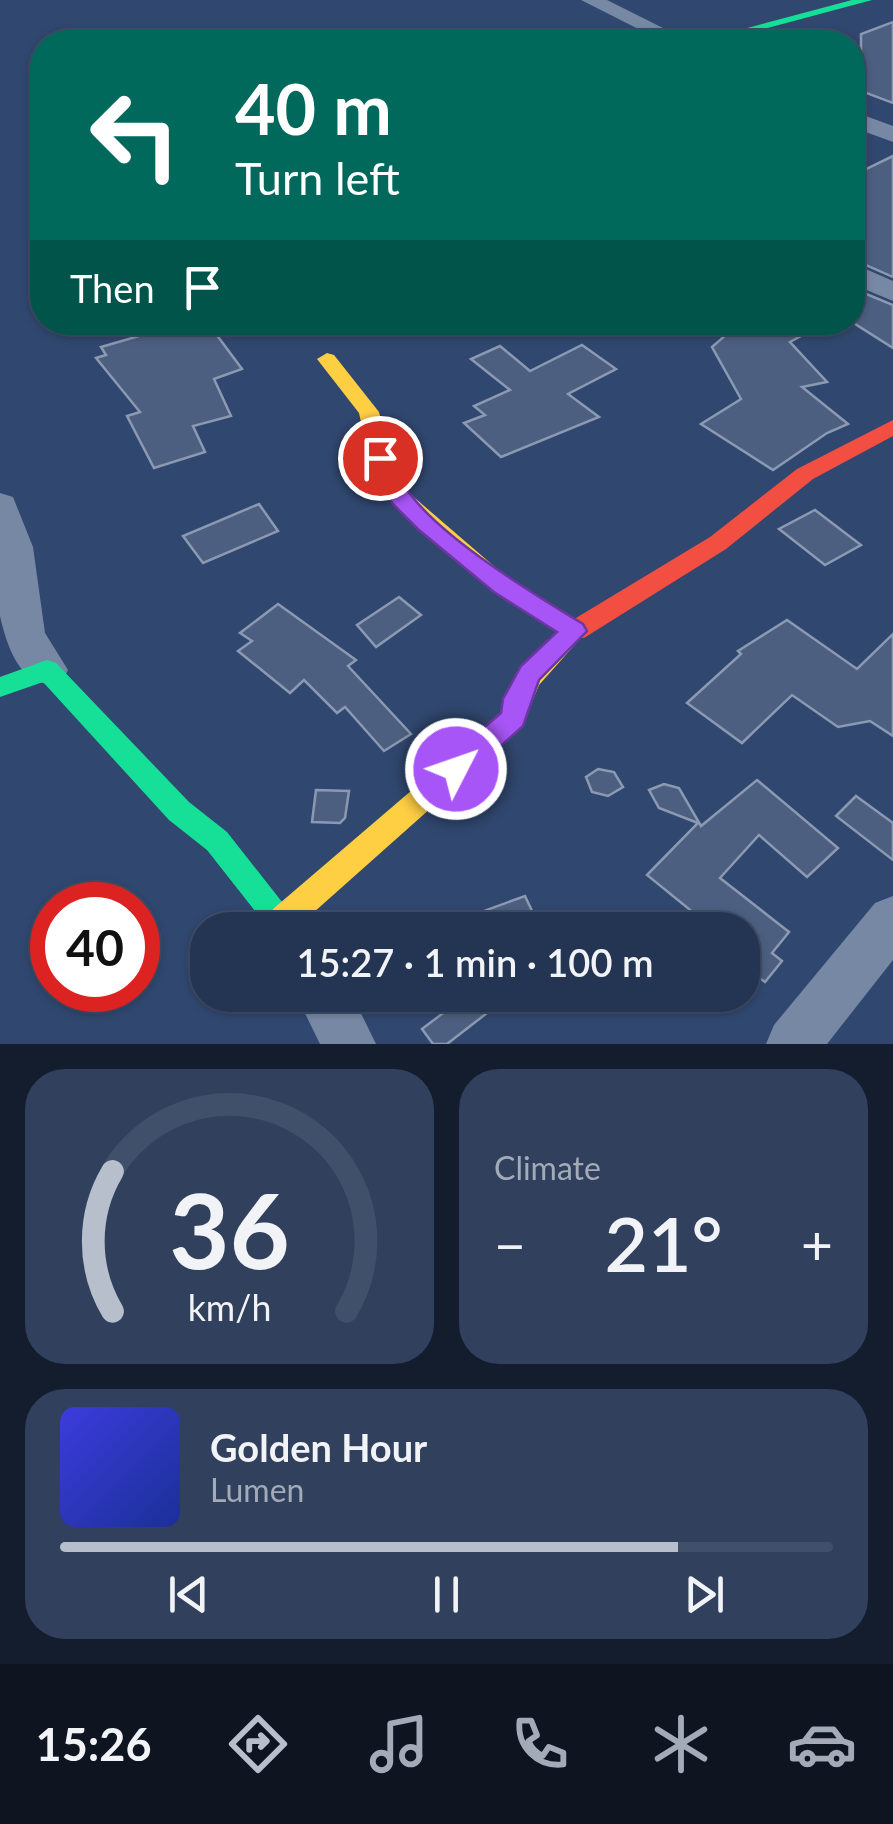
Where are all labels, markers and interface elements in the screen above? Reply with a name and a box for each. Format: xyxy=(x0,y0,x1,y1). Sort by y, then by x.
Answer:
text: 40 m xyxy=(235,66,392,150)
icon: left xyxy=(70,70,200,200)
text: Turn left xyxy=(235,151,400,205)
icon: arrive xyxy=(175,260,230,315)
text: Then xyxy=(70,265,155,311)
pin xyxy=(338,416,423,501)
icon: arrive xyxy=(353,431,408,486)
position arrow xyxy=(404,717,508,821)
speed limit sign: 40 xyxy=(30,882,160,1012)
text: 15:27 · 1 min · 100 m xyxy=(297,939,653,985)
text: Climate xyxy=(494,1148,601,1187)
text: 36 xyxy=(169,1166,290,1291)
text: 21° xyxy=(604,1198,723,1288)
text: − xyxy=(494,1211,526,1277)
text: + xyxy=(801,1211,833,1277)
text: km/h xyxy=(188,1286,271,1329)
text: Golden Hour xyxy=(210,1424,427,1470)
text: Lumen xyxy=(210,1470,304,1509)
icon: previous xyxy=(161,1567,216,1622)
icon: pause xyxy=(419,1567,474,1622)
icon: next xyxy=(677,1567,732,1622)
icon: directions xyxy=(223,1709,293,1779)
icon: music xyxy=(364,1709,434,1779)
icon: phone xyxy=(505,1709,575,1779)
icon: climate xyxy=(646,1709,716,1779)
icon: car xyxy=(787,1709,857,1779)
text: 15:26 xyxy=(36,1717,152,1771)

